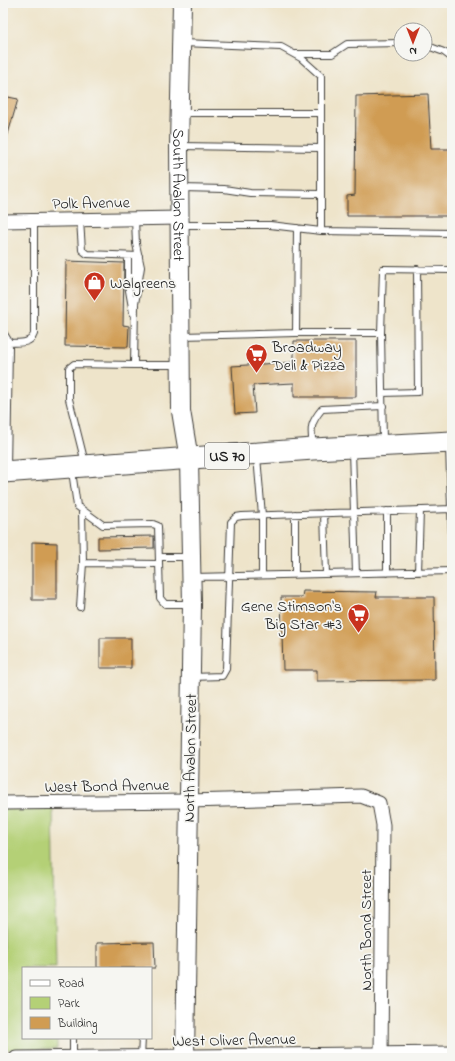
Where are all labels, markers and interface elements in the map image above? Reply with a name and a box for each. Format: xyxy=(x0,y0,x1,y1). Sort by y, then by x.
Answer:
north arrow xyxy=(393,22,433,62)
text: N xyxy=(409,43,417,59)
street label: South Avalon Street xyxy=(165,128,190,262)
street label: Polk Avenue xyxy=(52,191,131,217)
shop icon: Walgreens xyxy=(82,269,108,302)
place label: Walgreens xyxy=(110,272,176,296)
place label: Broadway Deli & Pizza xyxy=(271,336,345,378)
supermarket icon: Broadway Deli & Pizza xyxy=(243,342,269,375)
road number: US 70 xyxy=(205,443,249,469)
place label: Gene Stimson's Big Star #3 xyxy=(241,595,342,637)
supermarket icon: Gene Stimson's Big Star #3 xyxy=(345,601,371,634)
street label: North Avalon Street xyxy=(178,693,204,823)
street label: West Bond Avenue xyxy=(44,774,171,800)
street label: North Bond Street xyxy=(355,869,379,991)
legend xyxy=(22,967,152,1039)
text: Road xyxy=(58,975,84,993)
text: Park xyxy=(58,995,80,1013)
text: Building xyxy=(57,1015,97,1034)
street label: West Oliver Avenue xyxy=(172,1028,297,1054)

